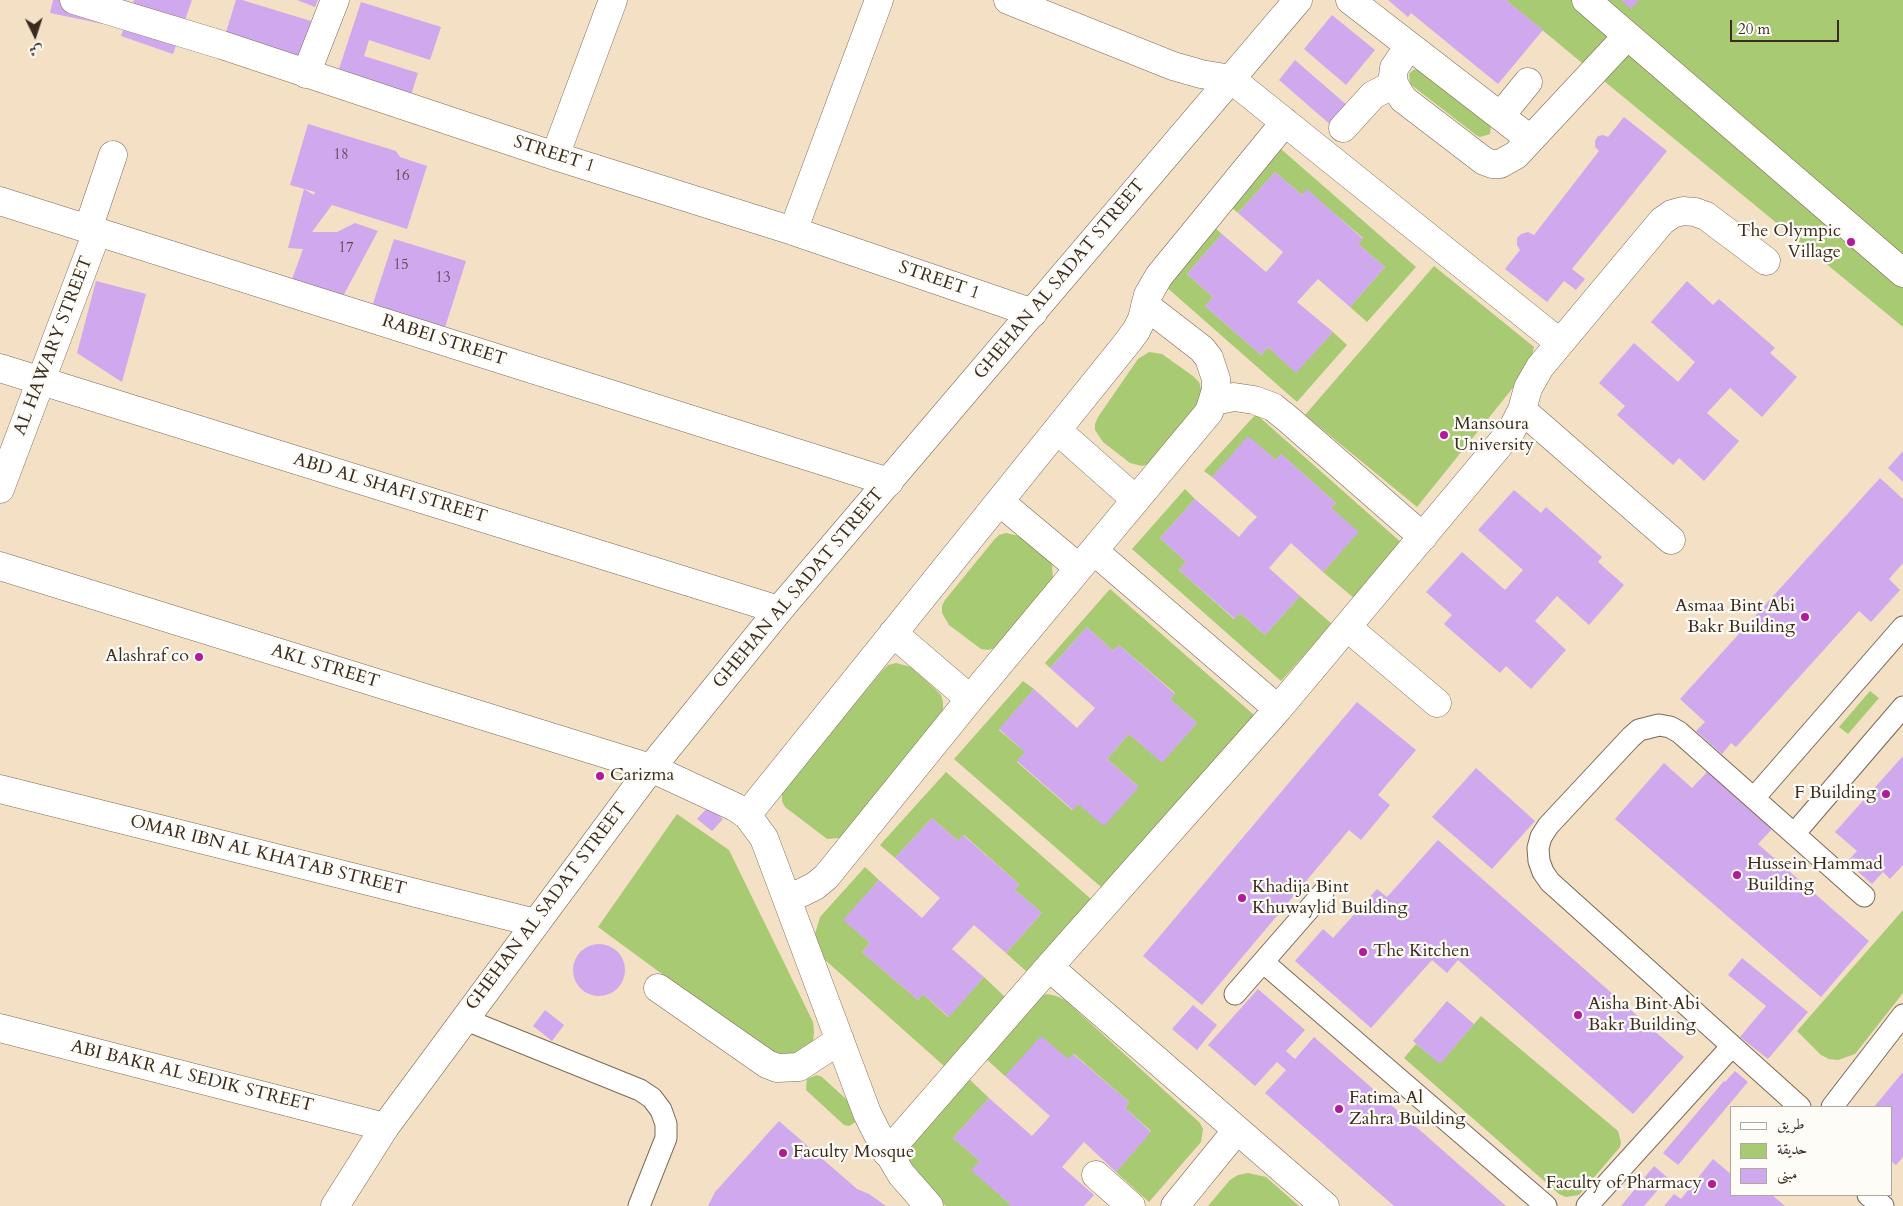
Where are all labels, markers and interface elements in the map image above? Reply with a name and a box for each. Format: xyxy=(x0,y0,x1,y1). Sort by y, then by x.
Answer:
north arrow xyxy=(10,10,60,60)
scale bar xyxy=(1733,10,1842,42)
text: 20 m xyxy=(1738,19,1770,39)
text: ش xyxy=(28,41,44,60)
street label: STREET 1 xyxy=(511,132,597,178)
house number: 18 xyxy=(333,147,349,165)
house number: 16 xyxy=(394,168,410,186)
street label: GHEHAN AL SADAT STREET xyxy=(970,176,1150,384)
place label: The Olympic Village xyxy=(1737,221,1841,264)
marker: The Olympic Village xyxy=(1845,236,1857,248)
house number: 17 xyxy=(338,240,354,258)
street label: AL HAWARY STREET xyxy=(10,253,98,439)
house number: 15 xyxy=(393,257,409,275)
street label: STREET 1 xyxy=(896,257,982,305)
house number: 13 xyxy=(435,270,451,288)
street label: RABEI STREET xyxy=(379,311,509,371)
place label: Mansoura University xyxy=(1454,414,1534,456)
marker: Mansoura University xyxy=(1438,429,1450,441)
street label: ABD AL SHAFI STREET xyxy=(291,449,489,529)
street label: GHEHAN AL SADAT STREET xyxy=(709,485,889,693)
place label: Asmaa Bint Abi Bakr Building xyxy=(1675,596,1795,638)
marker: Asmaa Bint Abi Bakr Building xyxy=(1799,611,1811,623)
street label: AKL STREET xyxy=(268,640,382,694)
place label: Alashraf co xyxy=(105,646,189,668)
marker: Alashraf co xyxy=(193,651,205,663)
place label: Carizma xyxy=(610,765,674,787)
marker: Carizma xyxy=(594,770,606,782)
place label: F Building xyxy=(1794,783,1876,805)
marker: F Building xyxy=(1880,788,1892,800)
street label: GHEHAN AL SADAT STREET xyxy=(462,799,632,1015)
street label: OMAR IBN AL KHATAB STREET xyxy=(128,811,408,901)
place label: Hussein Hammad Building xyxy=(1747,854,1883,896)
marker: Hussein Hammad Building xyxy=(1731,869,1743,881)
place label: Khadija Bint Khuwaylid Building xyxy=(1252,877,1408,920)
marker: Khadija Bint Khuwaylid Building xyxy=(1236,892,1248,904)
place label: The Kitchen xyxy=(1373,941,1470,963)
marker: The Kitchen xyxy=(1357,946,1369,958)
place label: Aisha Bint Abi Bakr Building xyxy=(1588,994,1700,1036)
marker: Aisha Bint Abi Bakr Building xyxy=(1572,1009,1584,1021)
street label: ABI BAKR AL SEDIK STREET xyxy=(68,1036,316,1118)
place label: Fatima Al Zahra Building xyxy=(1349,1088,1465,1130)
marker: Fatima Al Zahra Building xyxy=(1333,1103,1345,1115)
legend xyxy=(1730,1106,1893,1196)
text: طريق xyxy=(1777,1114,1804,1134)
text: حديقة xyxy=(1777,1139,1807,1159)
place label: Faculty Mosque xyxy=(793,1142,914,1164)
marker: Faculty Mosque xyxy=(777,1147,789,1159)
text: مبنى xyxy=(1777,1164,1797,1184)
place label: Faculty of Pharmacy xyxy=(1546,1173,1702,1195)
marker: Faculty of Pharmacy xyxy=(1706,1178,1718,1190)

